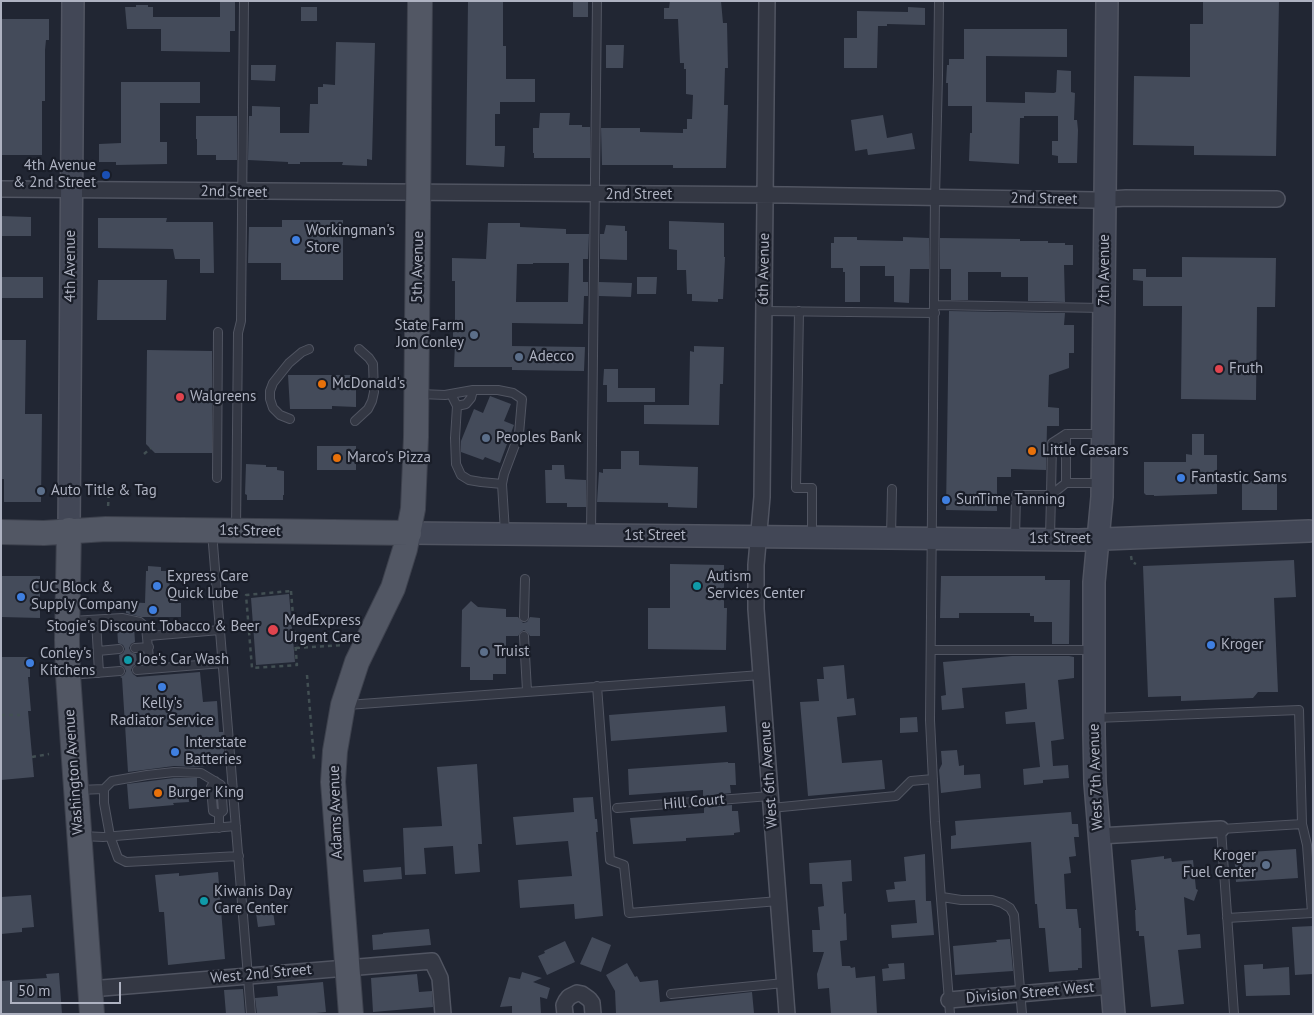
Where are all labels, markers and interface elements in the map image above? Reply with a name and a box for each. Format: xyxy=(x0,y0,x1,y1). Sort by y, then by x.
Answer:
place label: 4th Avenue & 2nd Street xyxy=(13,157,96,192)
marker: 4th Avenue & 2nd Street xyxy=(100,169,112,181)
street label: 2nd Street xyxy=(200,182,268,202)
street label: 2nd Street xyxy=(606,186,672,204)
street label: 2nd Street xyxy=(1010,189,1078,209)
place label: Workingman's Store xyxy=(306,222,395,257)
street label: 4th Avenue xyxy=(62,230,80,302)
street label: 5th Avenue xyxy=(408,231,428,303)
street label: 6th Avenue xyxy=(754,233,774,305)
marker: Workingman's Store xyxy=(290,234,302,246)
street label: 7th Avenue xyxy=(1096,234,1114,306)
place label: State Farm Jon Conley xyxy=(394,317,464,352)
marker: State Farm Jon Conley xyxy=(468,329,480,341)
place label: Adecco xyxy=(529,348,574,366)
marker: Adecco xyxy=(513,351,525,363)
place label: Fruth xyxy=(1229,360,1263,378)
marker: Fruth xyxy=(1213,363,1225,375)
place label: McDonald's xyxy=(332,375,405,393)
marker: McDonald's xyxy=(316,378,328,390)
place label: Walgreens xyxy=(190,388,256,406)
marker: Walgreens xyxy=(174,391,186,403)
place label: Peoples Bank xyxy=(496,429,581,447)
marker: Peoples Bank xyxy=(480,432,492,444)
place label: Little Caesars xyxy=(1042,442,1128,460)
marker: Little Caesars xyxy=(1026,445,1038,457)
place label: Marco's Pizza xyxy=(347,449,431,467)
marker: Marco's Pizza xyxy=(331,452,343,464)
place label: Fantastic Sams xyxy=(1191,469,1287,487)
marker: Fantastic Sams xyxy=(1175,472,1187,484)
place label: Auto Title & Tag xyxy=(51,482,157,500)
marker: Auto Title & Tag xyxy=(35,485,47,497)
place label: SunTime Tanning xyxy=(956,491,1065,509)
marker: SunTime Tanning xyxy=(940,494,952,506)
street label: 1st Street xyxy=(219,521,281,541)
street label: 1st Street xyxy=(624,527,686,545)
street label: 1st Street xyxy=(1029,530,1091,548)
place label: Express Care Quick Lube xyxy=(167,568,249,603)
place label: Autism Services Center xyxy=(707,568,805,603)
place label: CUC Block & Supply Company xyxy=(31,579,138,614)
marker: Express Care Quick Lube xyxy=(151,580,163,592)
marker: Autism Services Center xyxy=(691,580,703,592)
marker: CUC Block & Supply Company xyxy=(15,591,27,603)
marker: Stogie's Discount Tobacco & Beer xyxy=(147,604,159,616)
place label: MedExpress Urgent Care xyxy=(284,612,361,647)
place label: Stogie's Discount Tobacco & Beer xyxy=(46,618,260,636)
marker: MedExpress Urgent Care xyxy=(266,623,280,637)
place label: Kroger xyxy=(1221,636,1264,654)
marker: Kroger xyxy=(1205,639,1217,651)
place label: Truist xyxy=(494,643,529,661)
place label: Conley's Kitchens xyxy=(40,645,95,680)
marker: Truist xyxy=(478,646,490,658)
place label: Joe's Car Wash xyxy=(138,651,229,669)
marker: Joe's Car Wash xyxy=(122,654,134,666)
marker: Conley's Kitchens xyxy=(24,657,36,669)
marker: Kelly's Radiator Service xyxy=(156,681,168,693)
place label: Kelly's Radiator Service xyxy=(110,695,214,730)
street label: Washington Avenue xyxy=(61,708,87,836)
street label: West 6th Avenue xyxy=(756,721,782,829)
street label: West 7th Avenue xyxy=(1085,723,1107,831)
place label: Interstate Batteries xyxy=(185,734,247,769)
marker: Interstate Batteries xyxy=(169,746,181,758)
street label: Adams Avenue xyxy=(325,765,347,859)
place label: Burger King xyxy=(168,784,244,802)
marker: Burger King xyxy=(152,787,164,799)
street label: Hill Court xyxy=(663,790,725,814)
place label: Kroger Fuel Center xyxy=(1183,847,1256,882)
marker: Kroger Fuel Center xyxy=(1260,859,1272,871)
place label: Kiwanis Day Care Center xyxy=(214,883,292,918)
marker: Kiwanis Day Care Center xyxy=(198,895,210,907)
street label: West 2nd Street xyxy=(210,961,312,987)
scale bar xyxy=(12,972,124,1004)
street label: Division Street West xyxy=(965,978,1095,1008)
text: 50 m xyxy=(18,981,51,1000)

